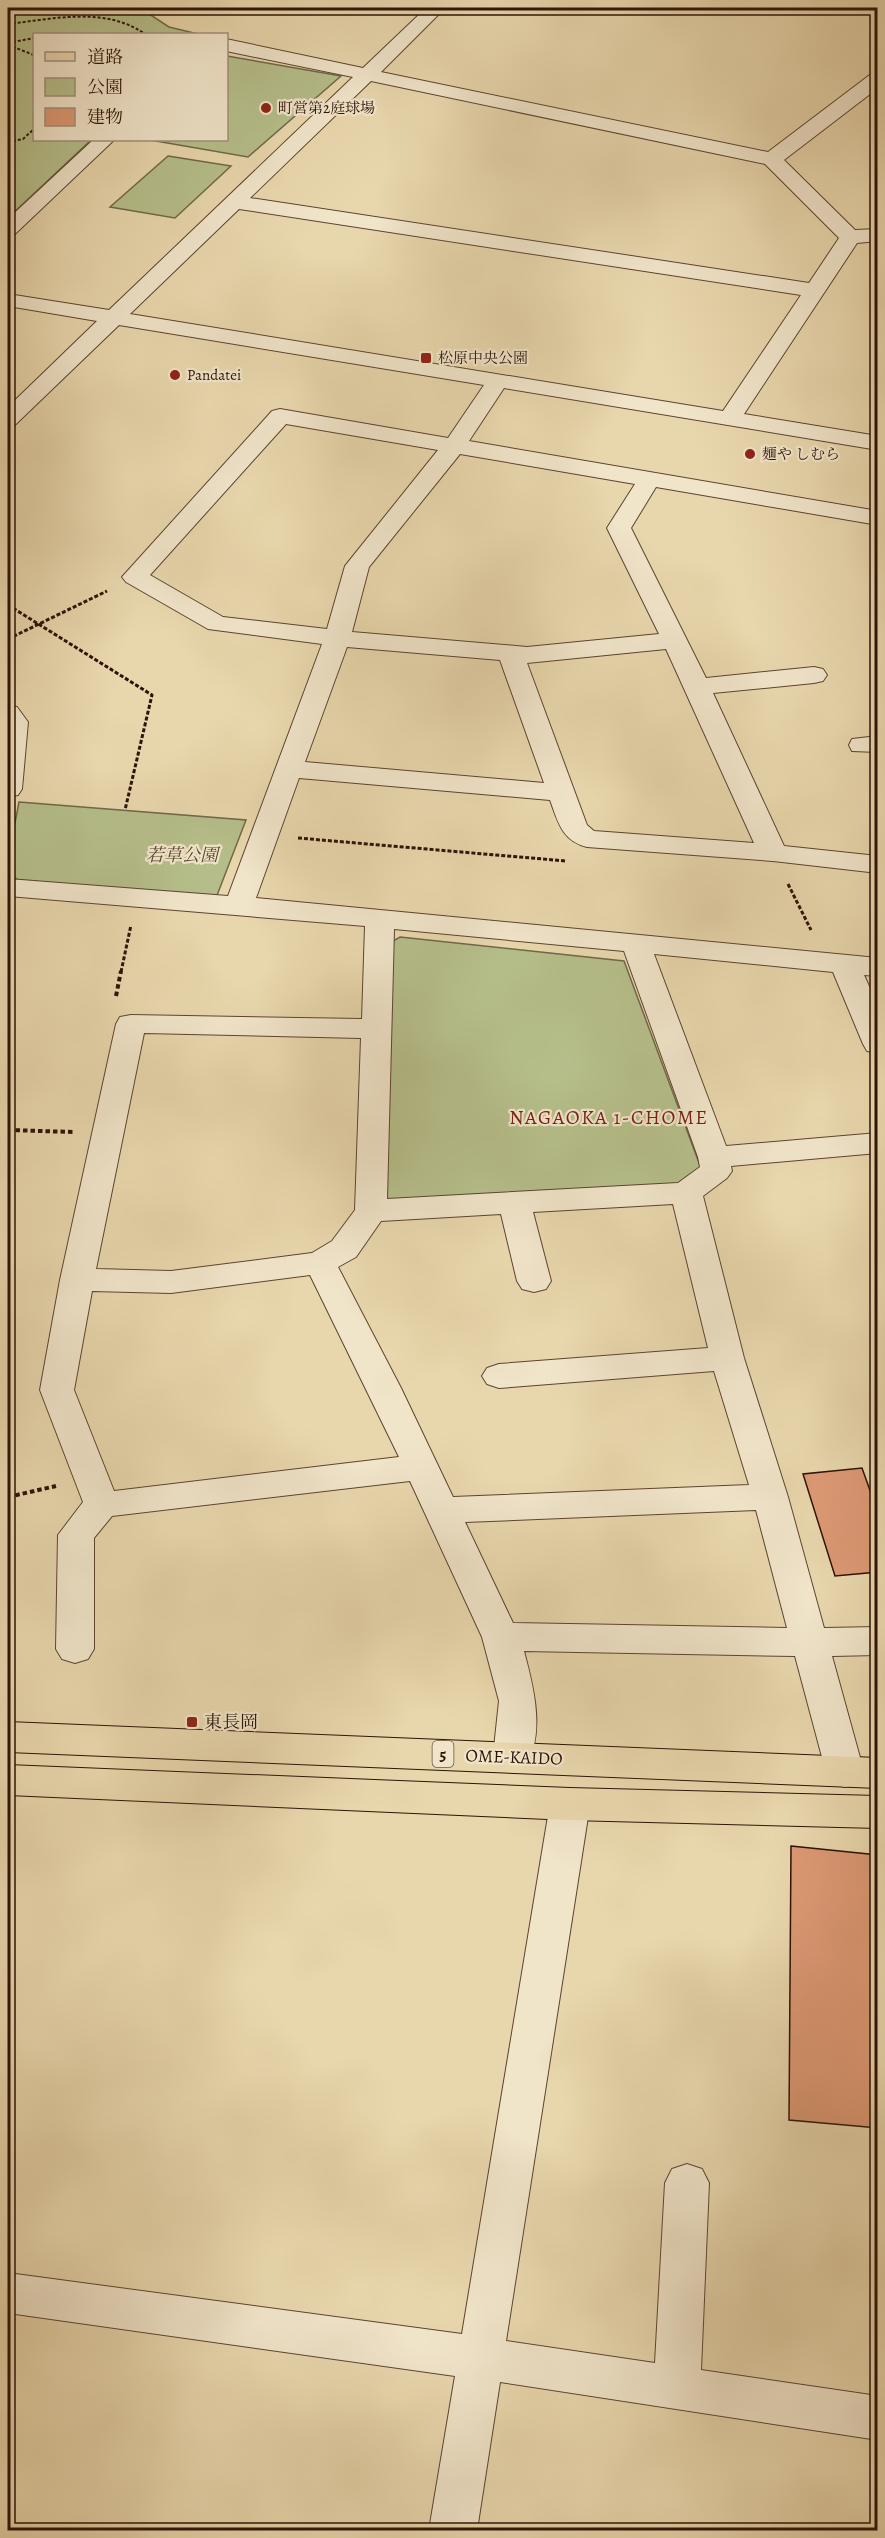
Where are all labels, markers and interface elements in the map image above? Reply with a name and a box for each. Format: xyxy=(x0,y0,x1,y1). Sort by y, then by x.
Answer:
legend xyxy=(33,33,228,141)
text: 道路 xyxy=(87,45,123,69)
text: 公園 xyxy=(87,75,123,99)
place label: 町営第2庭球場 xyxy=(278,98,375,118)
marker: 町営第2庭球場 xyxy=(259,101,273,115)
text: 建物 xyxy=(87,105,123,129)
place label: 松原中央公園 xyxy=(438,348,528,368)
marker: 松原中央公園 xyxy=(419,351,433,365)
place label: Pandatei xyxy=(187,365,241,385)
marker: Pandatei xyxy=(168,368,182,382)
place label: 麺や しむら xyxy=(762,444,840,464)
marker: 麺や しむら xyxy=(743,447,757,461)
park label: 若草公園 xyxy=(146,843,221,867)
district label: NAGAOKA 1-CHOME xyxy=(509,1104,709,1131)
place label: 東長岡 xyxy=(204,1710,258,1734)
marker: 東長岡 xyxy=(185,1715,199,1729)
road number: 5 xyxy=(432,1741,454,1767)
street label: OME-KAIDO xyxy=(465,1743,563,1771)

